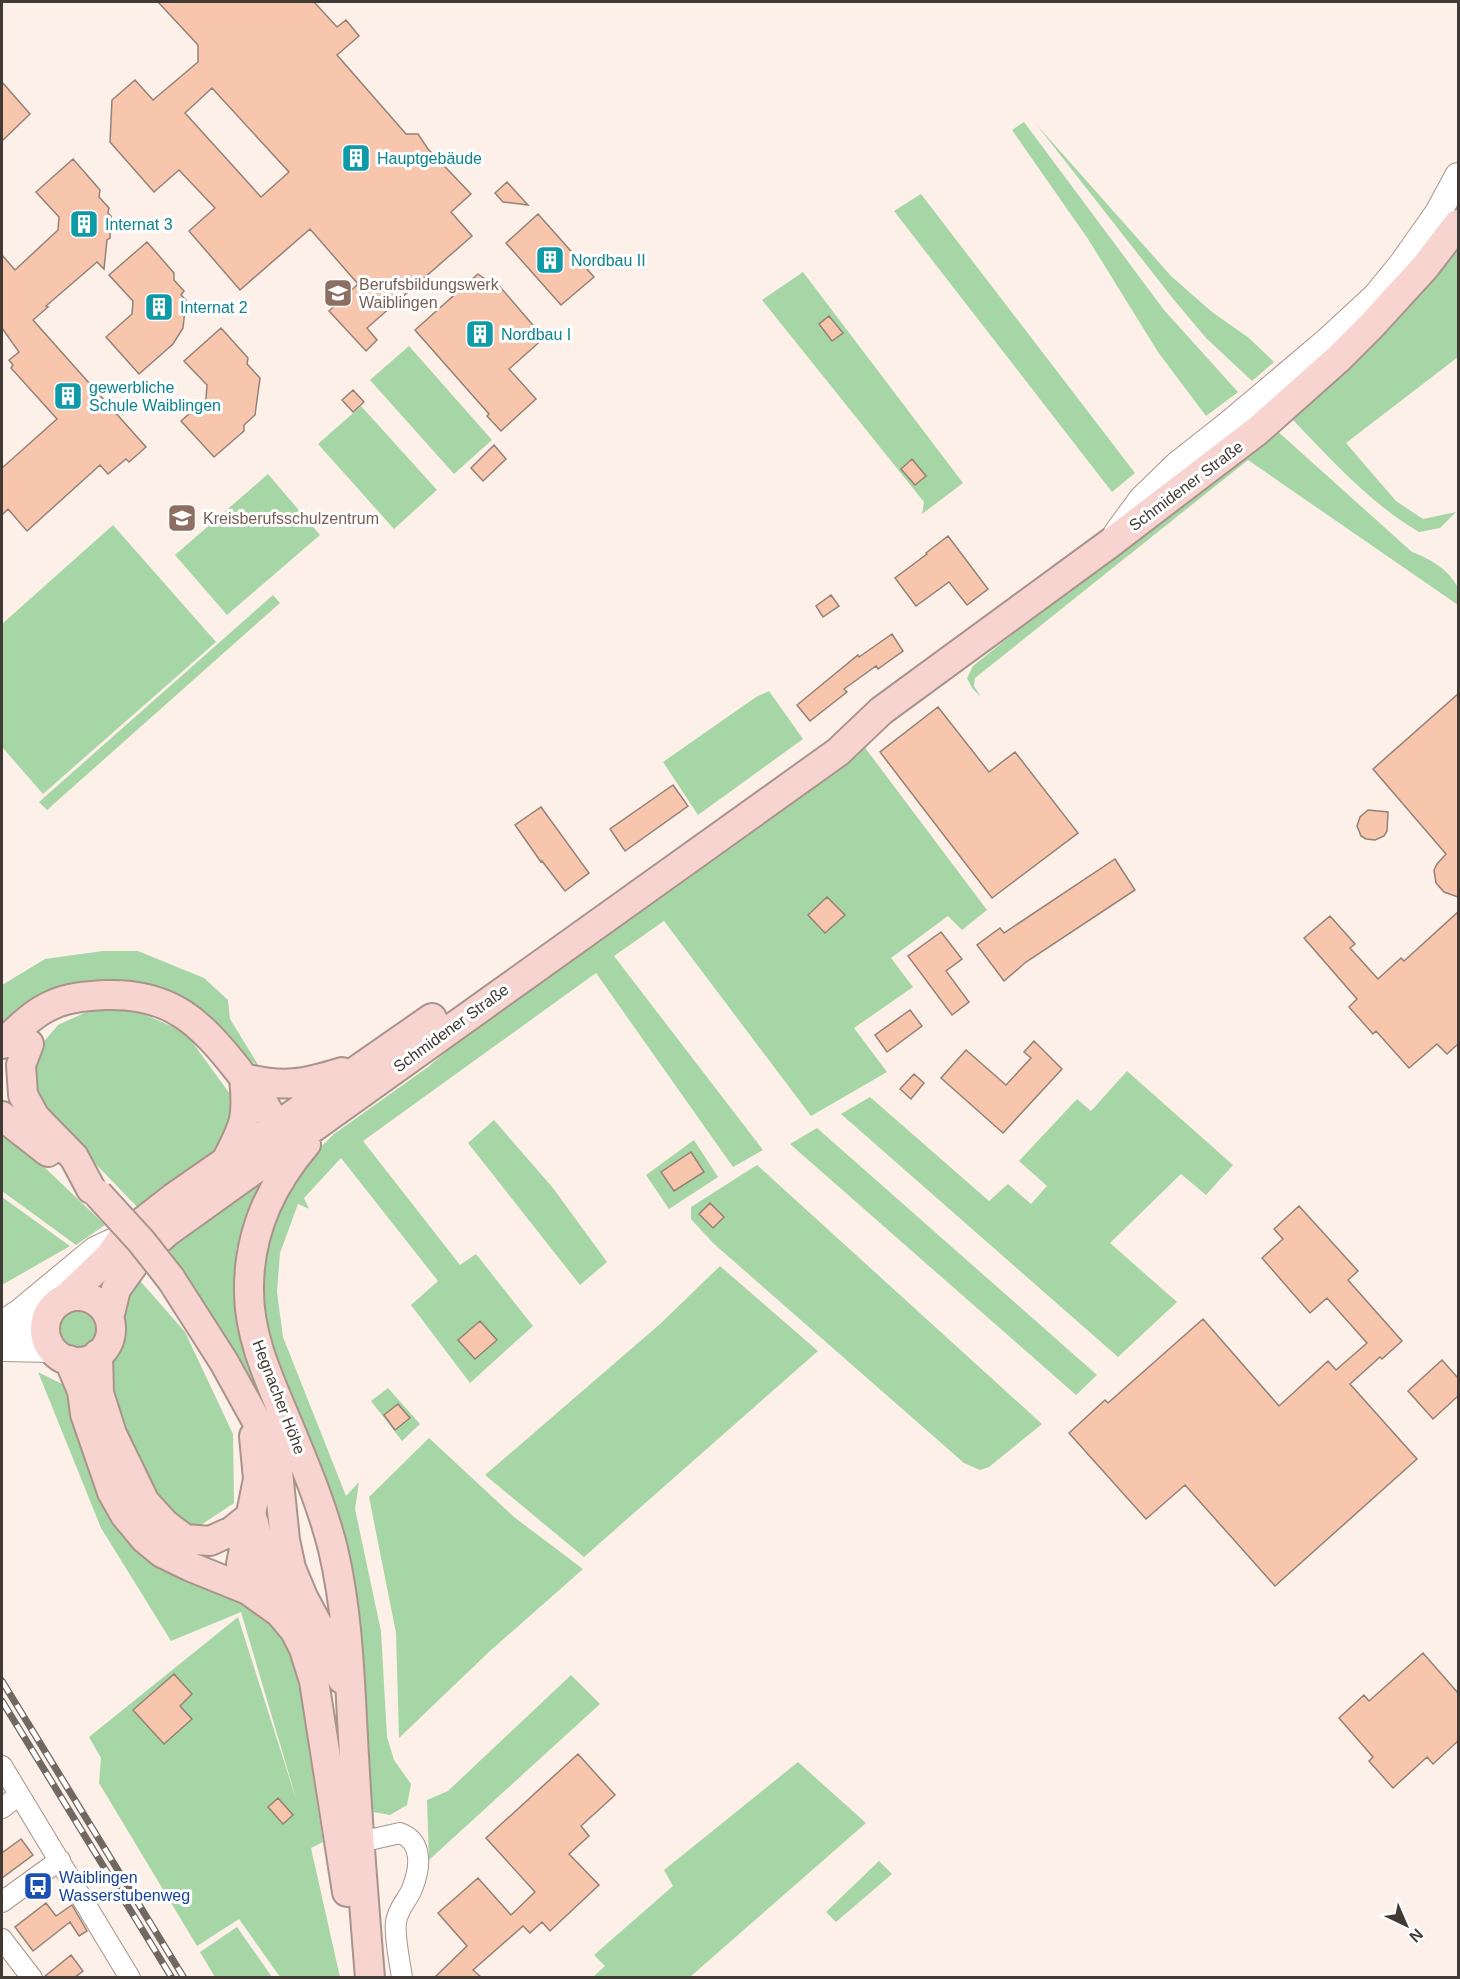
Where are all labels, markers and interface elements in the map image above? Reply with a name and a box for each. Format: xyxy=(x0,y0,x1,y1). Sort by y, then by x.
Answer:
building icon: Hauptgebäude xyxy=(340,142,372,174)
place label: Hauptgebäude xyxy=(377,150,482,167)
building icon: Internat 3 xyxy=(68,208,100,240)
place label: Internat 3 xyxy=(105,216,173,233)
building icon: Nordbau II xyxy=(534,244,566,276)
place label: Nordbau II xyxy=(571,252,646,269)
place label: Berufsbildungswerk Waiblingen xyxy=(359,276,500,311)
school or university icon: Berufsbildungswerk Waiblingen xyxy=(322,277,354,309)
building icon: Internat 2 xyxy=(143,291,175,323)
place label: Internat 2 xyxy=(180,299,248,316)
building icon: Nordbau I xyxy=(464,318,496,350)
place label: Nordbau I xyxy=(501,326,571,343)
place label: gewerbliche Schule Waiblingen xyxy=(89,379,221,414)
building icon: gewerbliche Schule Waiblingen xyxy=(52,380,84,412)
street label: Schmidener Straße xyxy=(1126,438,1246,534)
school or university icon: Kreisberufsschulzentrum xyxy=(166,502,198,534)
place label: Kreisberufsschulzentrum xyxy=(203,510,379,527)
street label: Schmidener Straße xyxy=(390,981,512,1075)
street label: Hegnacher Höhe xyxy=(249,1337,309,1457)
place label: Waiblingen Wasserstubenweg xyxy=(59,1869,190,1904)
bus stop icon: Waiblingen Wasserstubenweg xyxy=(22,1870,54,1902)
north arrow xyxy=(1376,1895,1436,1955)
text: N xyxy=(1406,1925,1426,1946)

